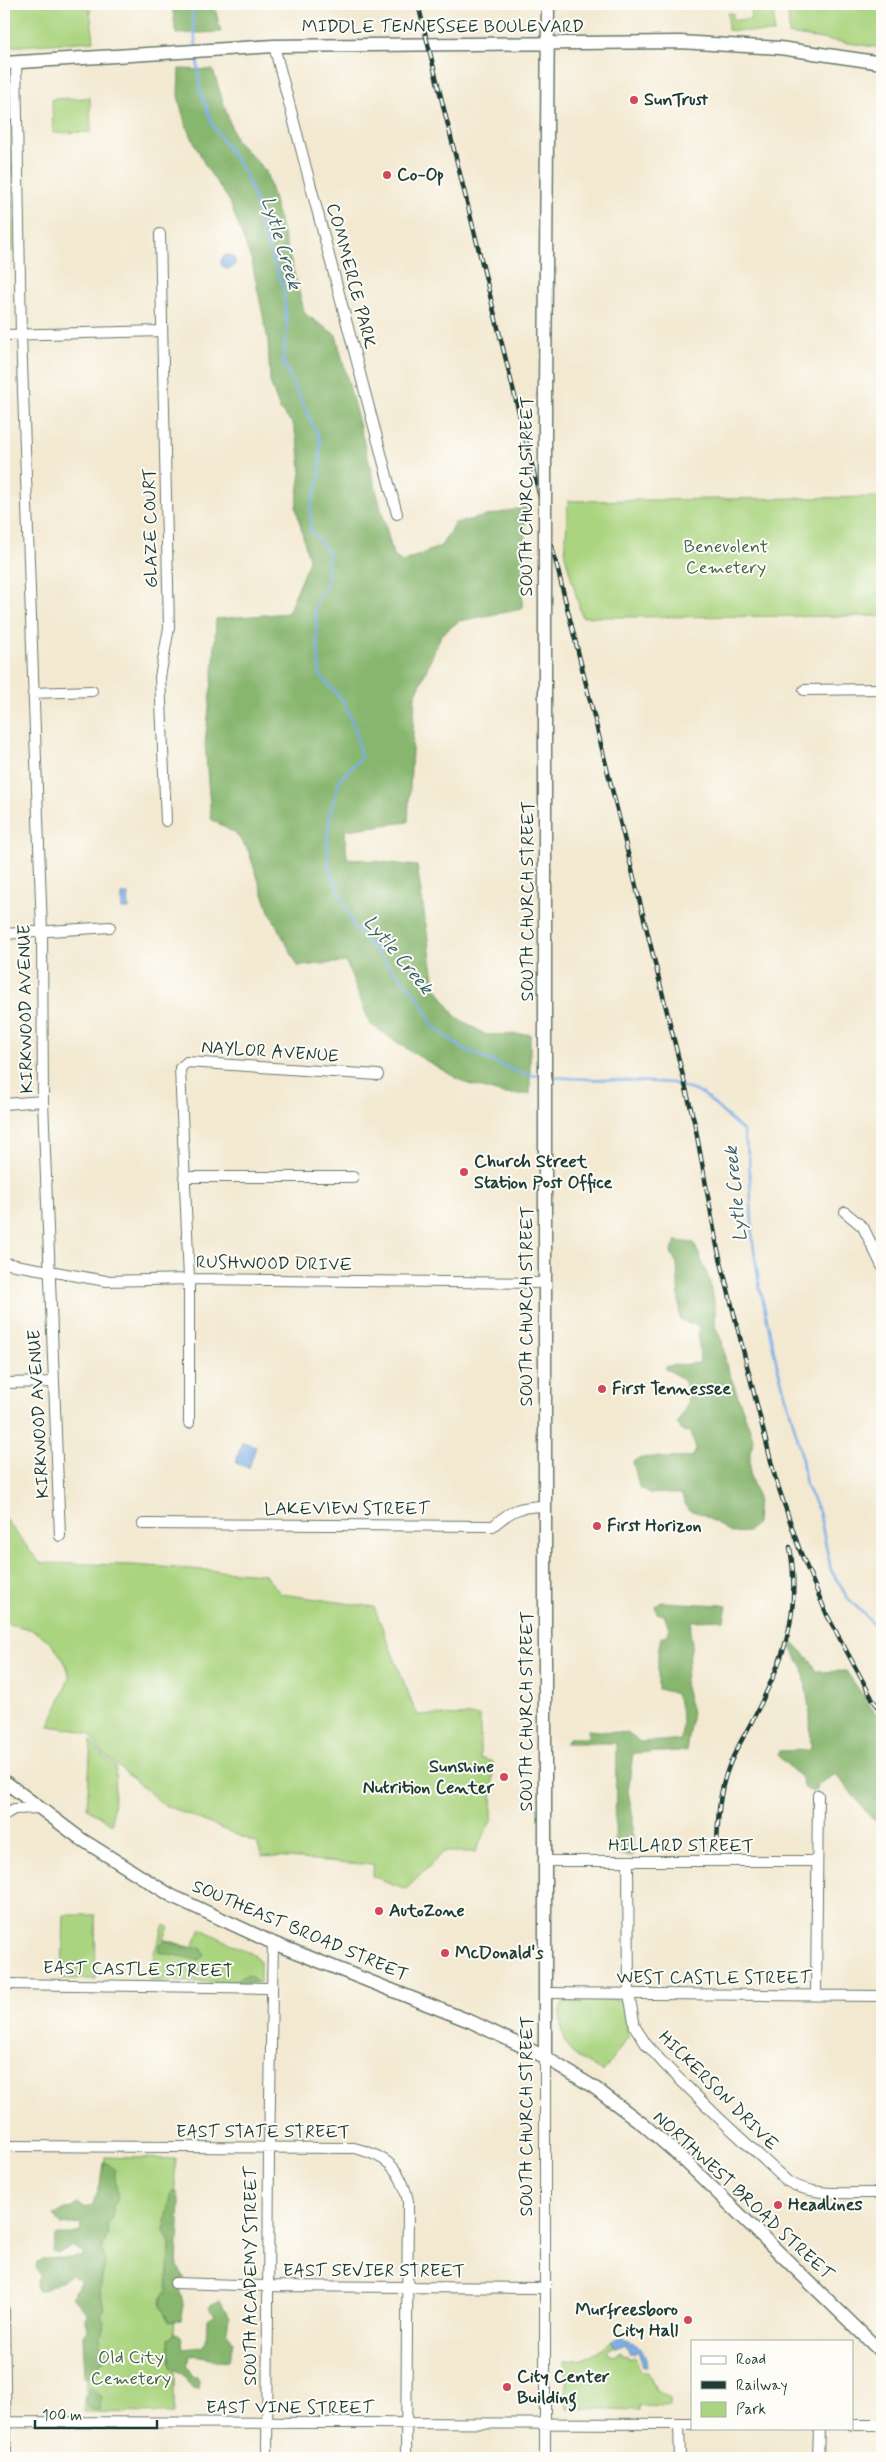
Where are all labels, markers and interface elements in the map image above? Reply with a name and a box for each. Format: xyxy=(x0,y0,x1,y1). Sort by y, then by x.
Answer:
street label: MIDDLE TENNESSEE BOULEVARD xyxy=(302,15,584,39)
place label: SunTrust xyxy=(644,88,709,112)
marker: SunTrust xyxy=(628,94,640,106)
place label: Co-Op xyxy=(397,163,444,187)
marker: Co-Op xyxy=(381,169,393,181)
water label: Lytle Creek xyxy=(255,194,307,294)
street label: COMMERCE PARK xyxy=(320,201,382,351)
street label: SOUTH CHURCH STREET xyxy=(515,396,539,596)
street label: GLAZE COURT xyxy=(138,468,164,588)
park label: Benevolent Cemetery xyxy=(684,535,768,580)
street label: SOUTH CHURCH STREET xyxy=(516,801,540,1001)
water label: Lytle Creek xyxy=(358,910,439,1001)
street label: KIRKWOOD AVENUE xyxy=(13,924,39,1094)
street label: NAYLOR AVENUE xyxy=(200,1035,340,1069)
water label: Lytle Creek xyxy=(718,1144,753,1243)
place label: Church Street Station Post Office xyxy=(474,1150,613,1195)
marker: Church Street Station Post Office xyxy=(458,1166,470,1178)
street label: SOUTH CHURCH STREET xyxy=(515,1206,539,1406)
street label: RUSHWOOD DRIVE xyxy=(196,1251,352,1277)
street label: KIRKWOOD AVENUE xyxy=(23,1329,55,1499)
place label: First Tennessee xyxy=(612,1377,731,1401)
marker: First Tennessee xyxy=(596,1383,608,1395)
street label: LAKEVIEW STREET xyxy=(264,1497,431,1521)
place label: First Horizon xyxy=(607,1514,701,1538)
marker: First Horizon xyxy=(591,1520,603,1532)
street label: SOUTH CHURCH STREET xyxy=(515,1611,539,1811)
place label: Sunshine Nutrition Center xyxy=(363,1755,495,1800)
marker: Sunshine Nutrition Center xyxy=(498,1771,510,1783)
street label: HILLARD STREET xyxy=(608,1834,754,1858)
street label: SOUTHEAST BROAD STREET xyxy=(188,1875,412,1988)
place label: AutoZone xyxy=(389,1899,465,1923)
marker: AutoZone xyxy=(373,1905,385,1917)
place label: McDonald's xyxy=(455,1941,543,1965)
marker: McDonald's xyxy=(439,1947,451,1959)
street label: EAST CASTLE STREET xyxy=(43,1956,233,1984)
street label: WEST CASTLE STREET xyxy=(617,1966,812,1990)
street label: SOUTH CHURCH STREET xyxy=(515,2016,539,2216)
street label: HICKERSON DRIVE xyxy=(653,2026,783,2156)
street label: NORTHWEST BROAD STREET xyxy=(648,2106,839,2287)
street label: EAST STATE STREET xyxy=(176,2120,350,2144)
street label: SOUTH ACADEMY STREET xyxy=(239,2165,263,2386)
place label: Headlines xyxy=(788,2193,863,2217)
marker: Headlines xyxy=(772,2199,784,2211)
street label: EAST SEVIER STREET xyxy=(283,2259,465,2283)
place label: Murfreesboro City Hall xyxy=(575,2298,679,2343)
marker: Murfreesboro City Hall xyxy=(682,2314,694,2326)
legend xyxy=(691,2340,854,2430)
park label: Old City Cemetery xyxy=(91,2346,171,2391)
text: Road xyxy=(736,2350,766,2370)
place label: City Center Building xyxy=(517,2365,610,2412)
text: Railway xyxy=(736,2376,788,2396)
marker: City Center Building xyxy=(501,2381,513,2393)
street label: EAST VINE STREET xyxy=(206,2396,375,2420)
scale bar xyxy=(35,2397,158,2429)
text: Park xyxy=(736,2400,766,2420)
text: 100 m xyxy=(42,2406,82,2426)

